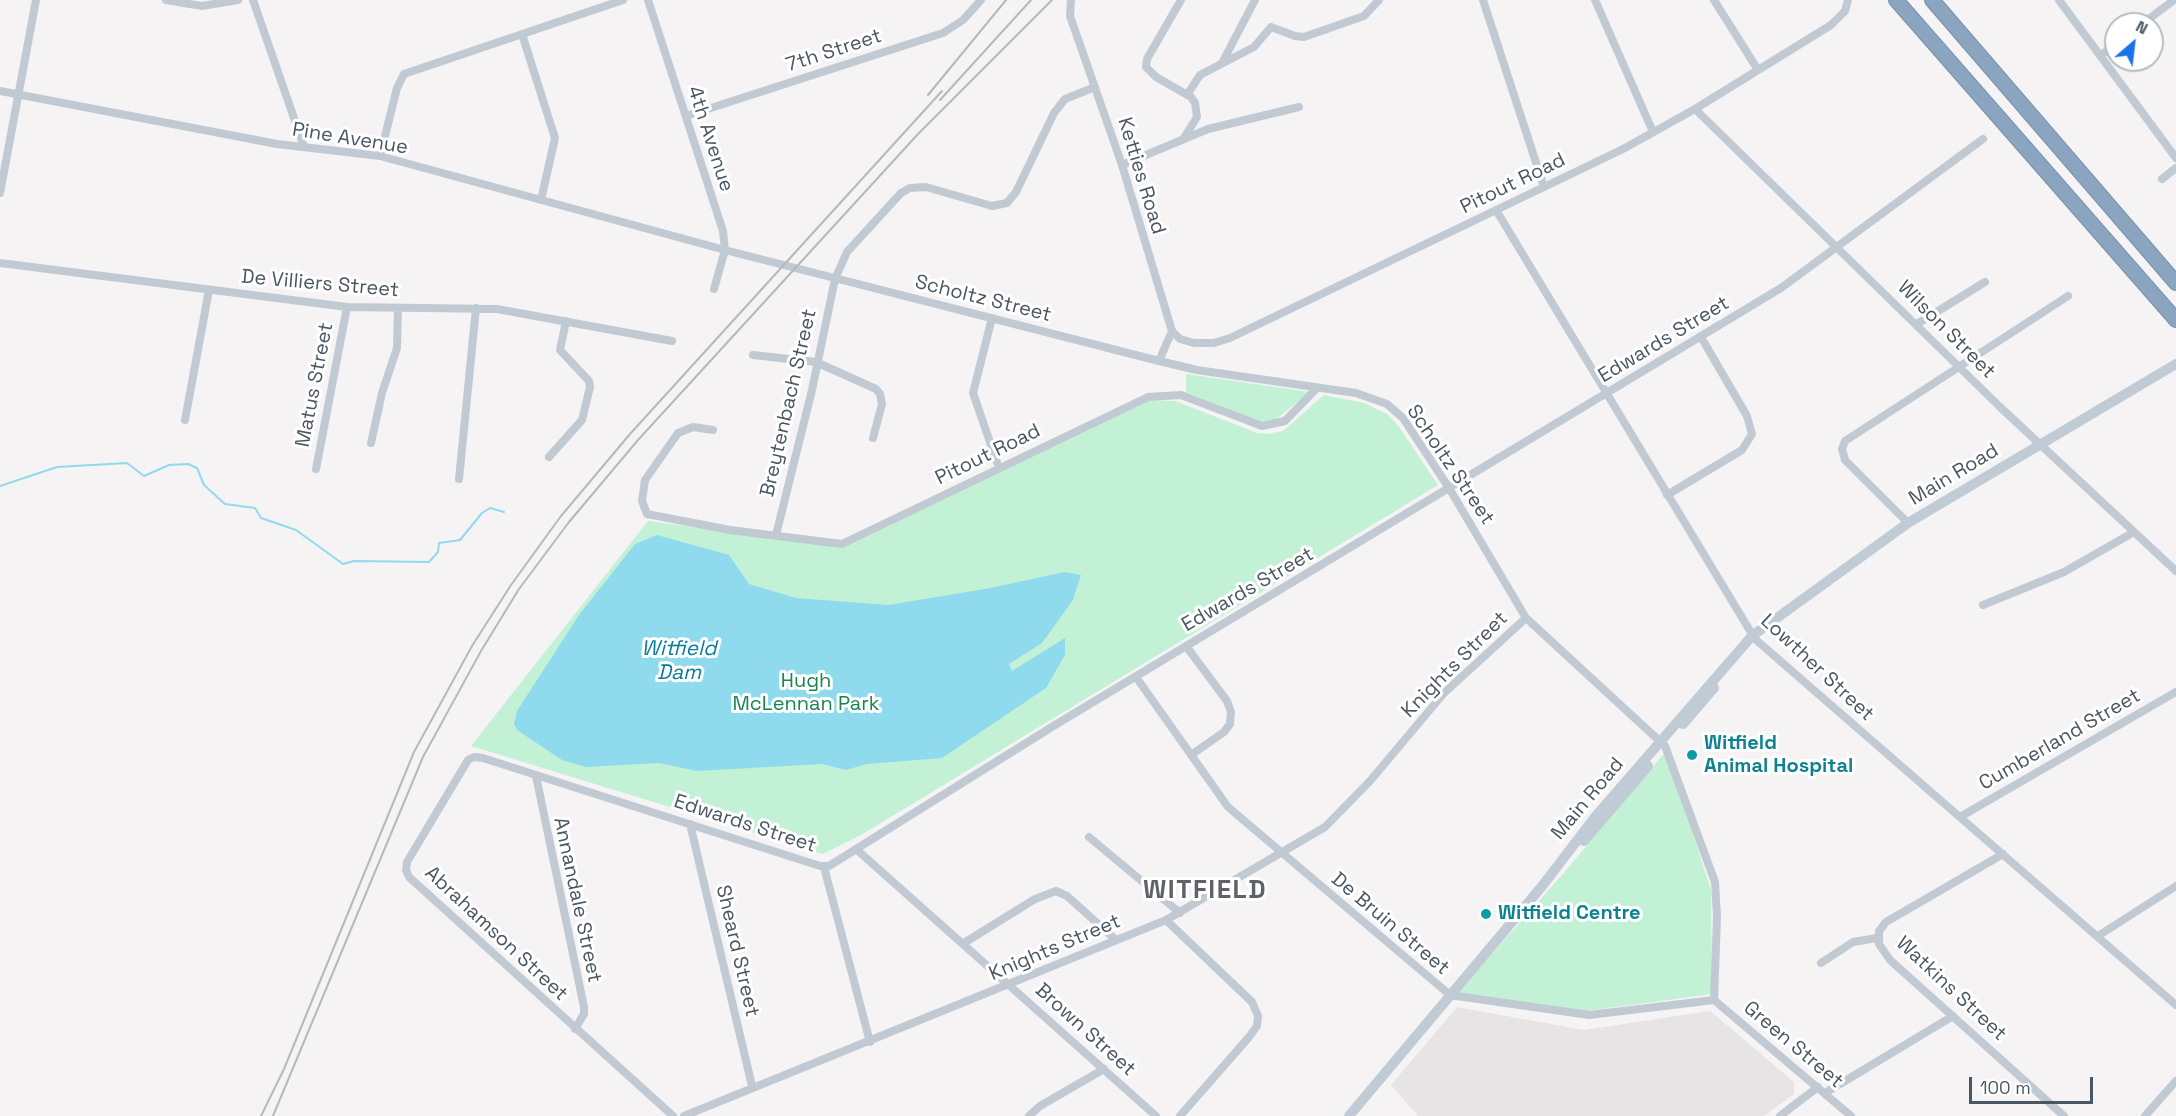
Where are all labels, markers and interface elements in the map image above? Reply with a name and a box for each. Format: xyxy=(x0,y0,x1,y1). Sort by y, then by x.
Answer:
north arrow xyxy=(2104,12,2164,72)
text: N xyxy=(2132,16,2151,39)
street label: 7th Street xyxy=(783,24,885,78)
street label: 4th Avenue xyxy=(682,83,738,195)
street label: Ketties Road xyxy=(1112,115,1170,237)
street label: Pine Avenue xyxy=(290,118,410,160)
street label: Pitout Road xyxy=(1457,148,1569,220)
street label: De Villiers Street xyxy=(240,265,400,303)
street label: Scholtz Street xyxy=(912,270,1054,328)
street label: Wilson Street xyxy=(1892,276,2000,384)
street label: Edwards Street xyxy=(1594,292,1734,388)
street label: Breytenbach Street xyxy=(756,307,822,499)
street label: Matus Street xyxy=(291,321,339,449)
street label: Scholtz Street xyxy=(1401,400,1499,530)
street label: Pitout Road xyxy=(932,419,1044,491)
street label: Main Road xyxy=(1905,439,2003,511)
street label: Edwards Street xyxy=(1178,543,1318,637)
street label: Knights Street xyxy=(1397,607,1513,723)
street label: Lowther Street xyxy=(1755,609,1879,727)
water label: Witfield Dam xyxy=(641,636,717,686)
park label: Hugh McLennan Park xyxy=(733,670,879,717)
street label: Cumberland Street xyxy=(1975,684,2145,796)
place label: Witfield Animal Hospital xyxy=(1704,732,1853,779)
marker: Witfield Animal Hospital xyxy=(1685,748,1699,762)
street label: Main Road xyxy=(1547,753,1629,845)
street label: Edwards Street xyxy=(671,790,819,858)
street label: Annandale Street xyxy=(548,815,606,985)
street label: Abrahamson Street xyxy=(420,862,572,1006)
street label: De Bruin Street xyxy=(1326,868,1454,980)
district label: WITFIELD xyxy=(1143,875,1267,907)
street label: Sheard Street xyxy=(710,883,764,1019)
place label: Witfield Centre xyxy=(1498,902,1641,926)
marker: Witfield Centre xyxy=(1479,907,1493,921)
street label: Knights Street xyxy=(986,910,1124,986)
street label: Watkins Street xyxy=(1891,932,2011,1046)
street label: Brown Street xyxy=(1030,979,1140,1081)
street label: Green Street xyxy=(1738,996,1848,1094)
scale bar xyxy=(1972,1065,2096,1103)
text: 100 m xyxy=(1980,1076,2031,1099)

